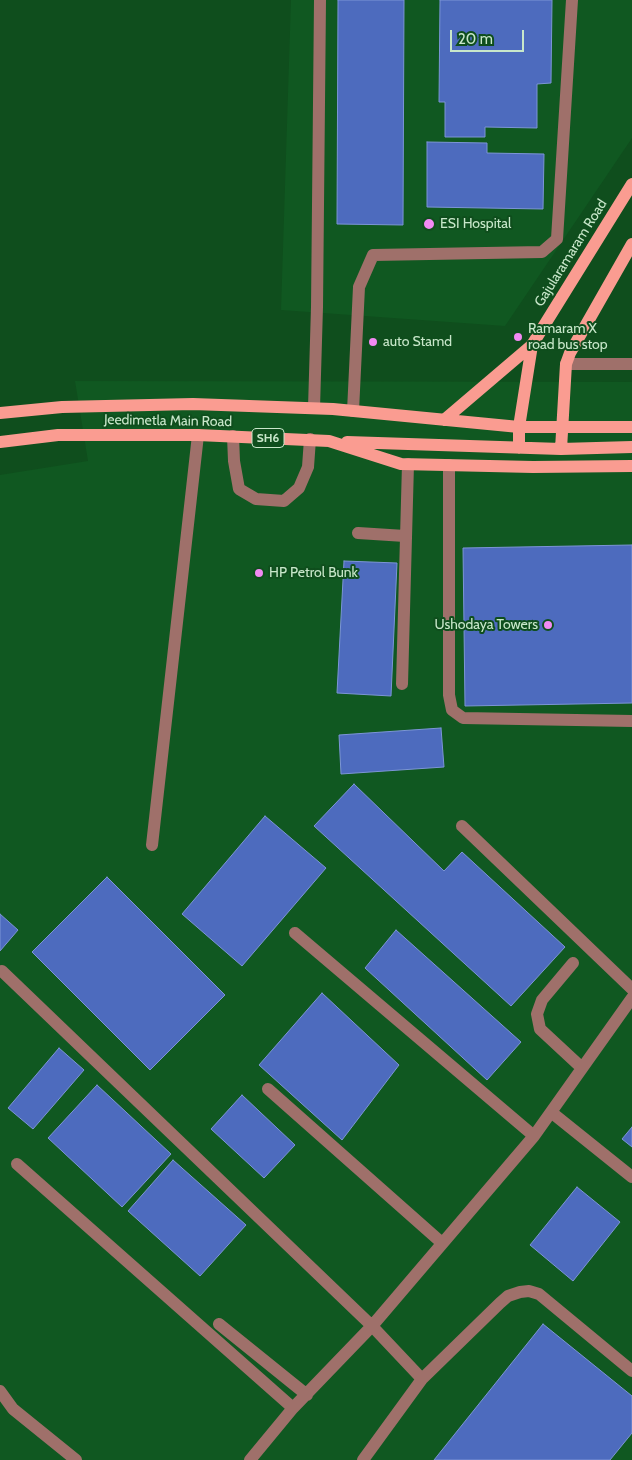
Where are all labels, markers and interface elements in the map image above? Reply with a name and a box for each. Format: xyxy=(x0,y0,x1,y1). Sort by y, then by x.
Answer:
scale bar xyxy=(452,20,526,52)
text: 20 m xyxy=(458,30,493,48)
street label: Gajularamaram Road xyxy=(531,196,611,310)
place label: ESI Hospital xyxy=(440,216,511,232)
marker: ESI Hospital xyxy=(422,217,436,231)
place label: Ramaram X road bus stop xyxy=(528,321,608,354)
marker: Ramaram X road bus stop xyxy=(512,331,524,343)
place label: auto Stamd xyxy=(383,334,452,350)
marker: auto Stamd xyxy=(367,336,379,348)
street label: Jeedimetla Main Road xyxy=(104,411,232,431)
road number: SH6 xyxy=(252,428,284,448)
place label: HP Petrol Bunk xyxy=(269,565,358,581)
marker: HP Petrol Bunk xyxy=(253,567,265,579)
place label: Ushodaya Towers xyxy=(434,617,538,633)
marker: Ushodaya Towers xyxy=(542,619,554,631)

